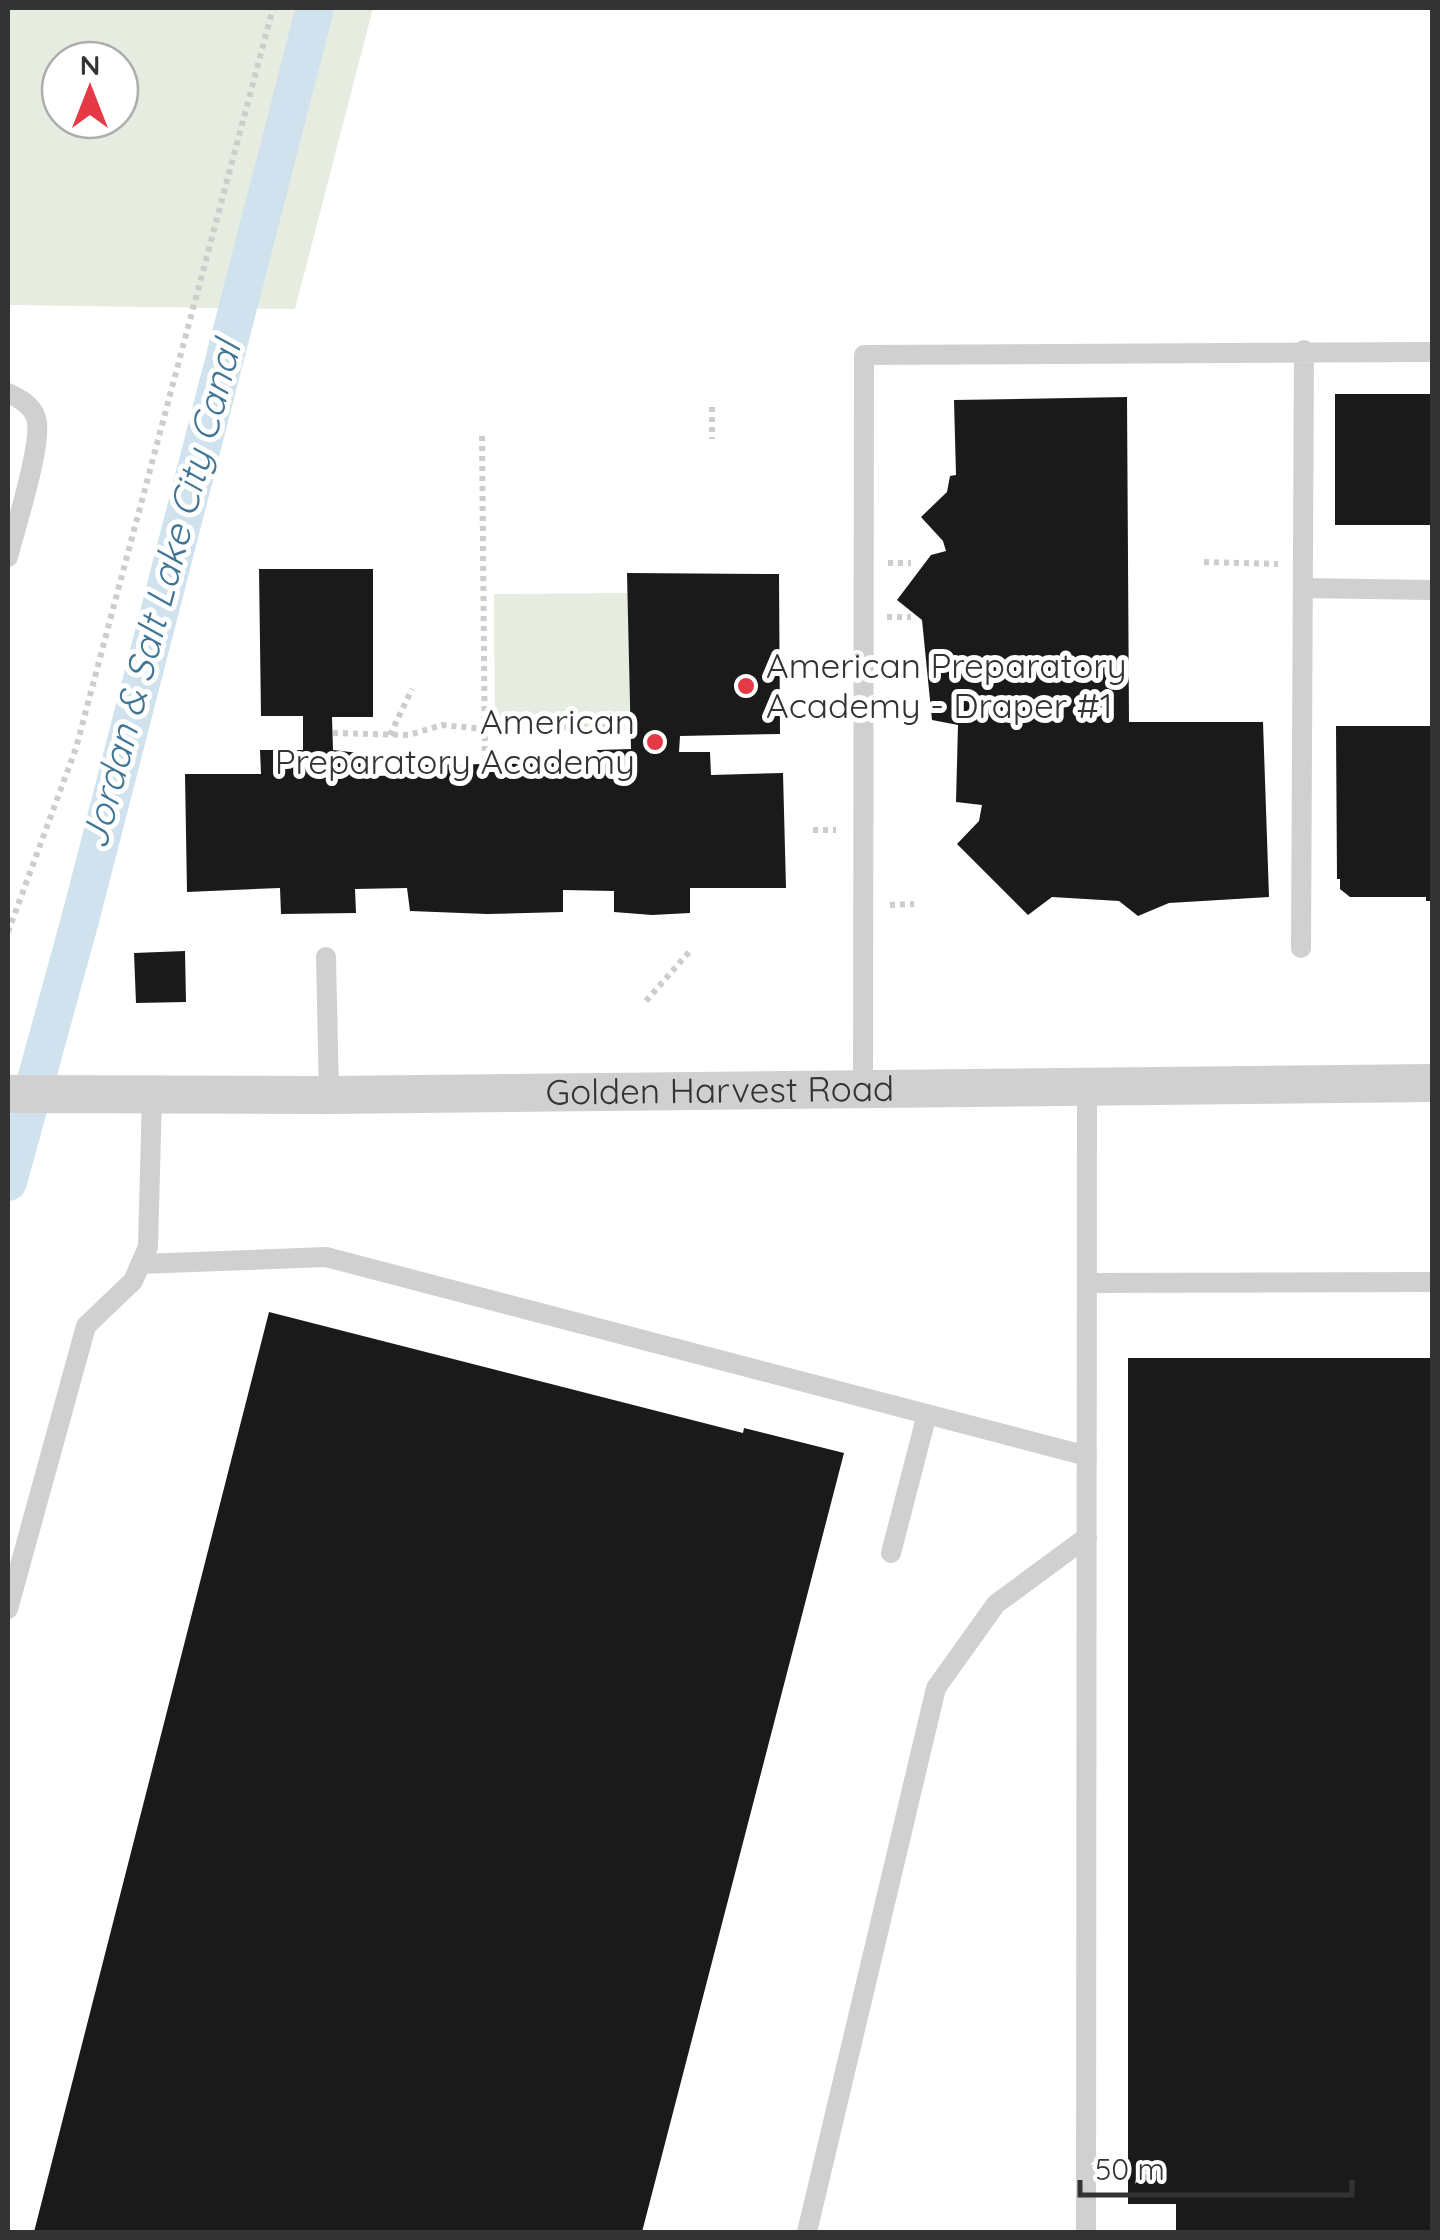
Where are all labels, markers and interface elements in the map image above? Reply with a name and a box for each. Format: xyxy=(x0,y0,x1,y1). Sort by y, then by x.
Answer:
north arrow xyxy=(40,40,140,140)
text: N xyxy=(80,47,100,82)
water label: Jordan & Salt Lake City Canal xyxy=(69,332,252,854)
place label: American Preparatory Academy - Draper #1 xyxy=(766,643,1127,727)
marker: American Preparatory Academy - Draper #1 xyxy=(735,675,757,697)
place label: American Preparatory Academy xyxy=(275,699,635,783)
marker: American Preparatory Academy xyxy=(644,731,666,753)
street label: Golden Harvest Road xyxy=(546,1066,894,1114)
scale bar xyxy=(1080,2135,1352,2197)
text: 50 m xyxy=(1095,2150,1165,2188)

